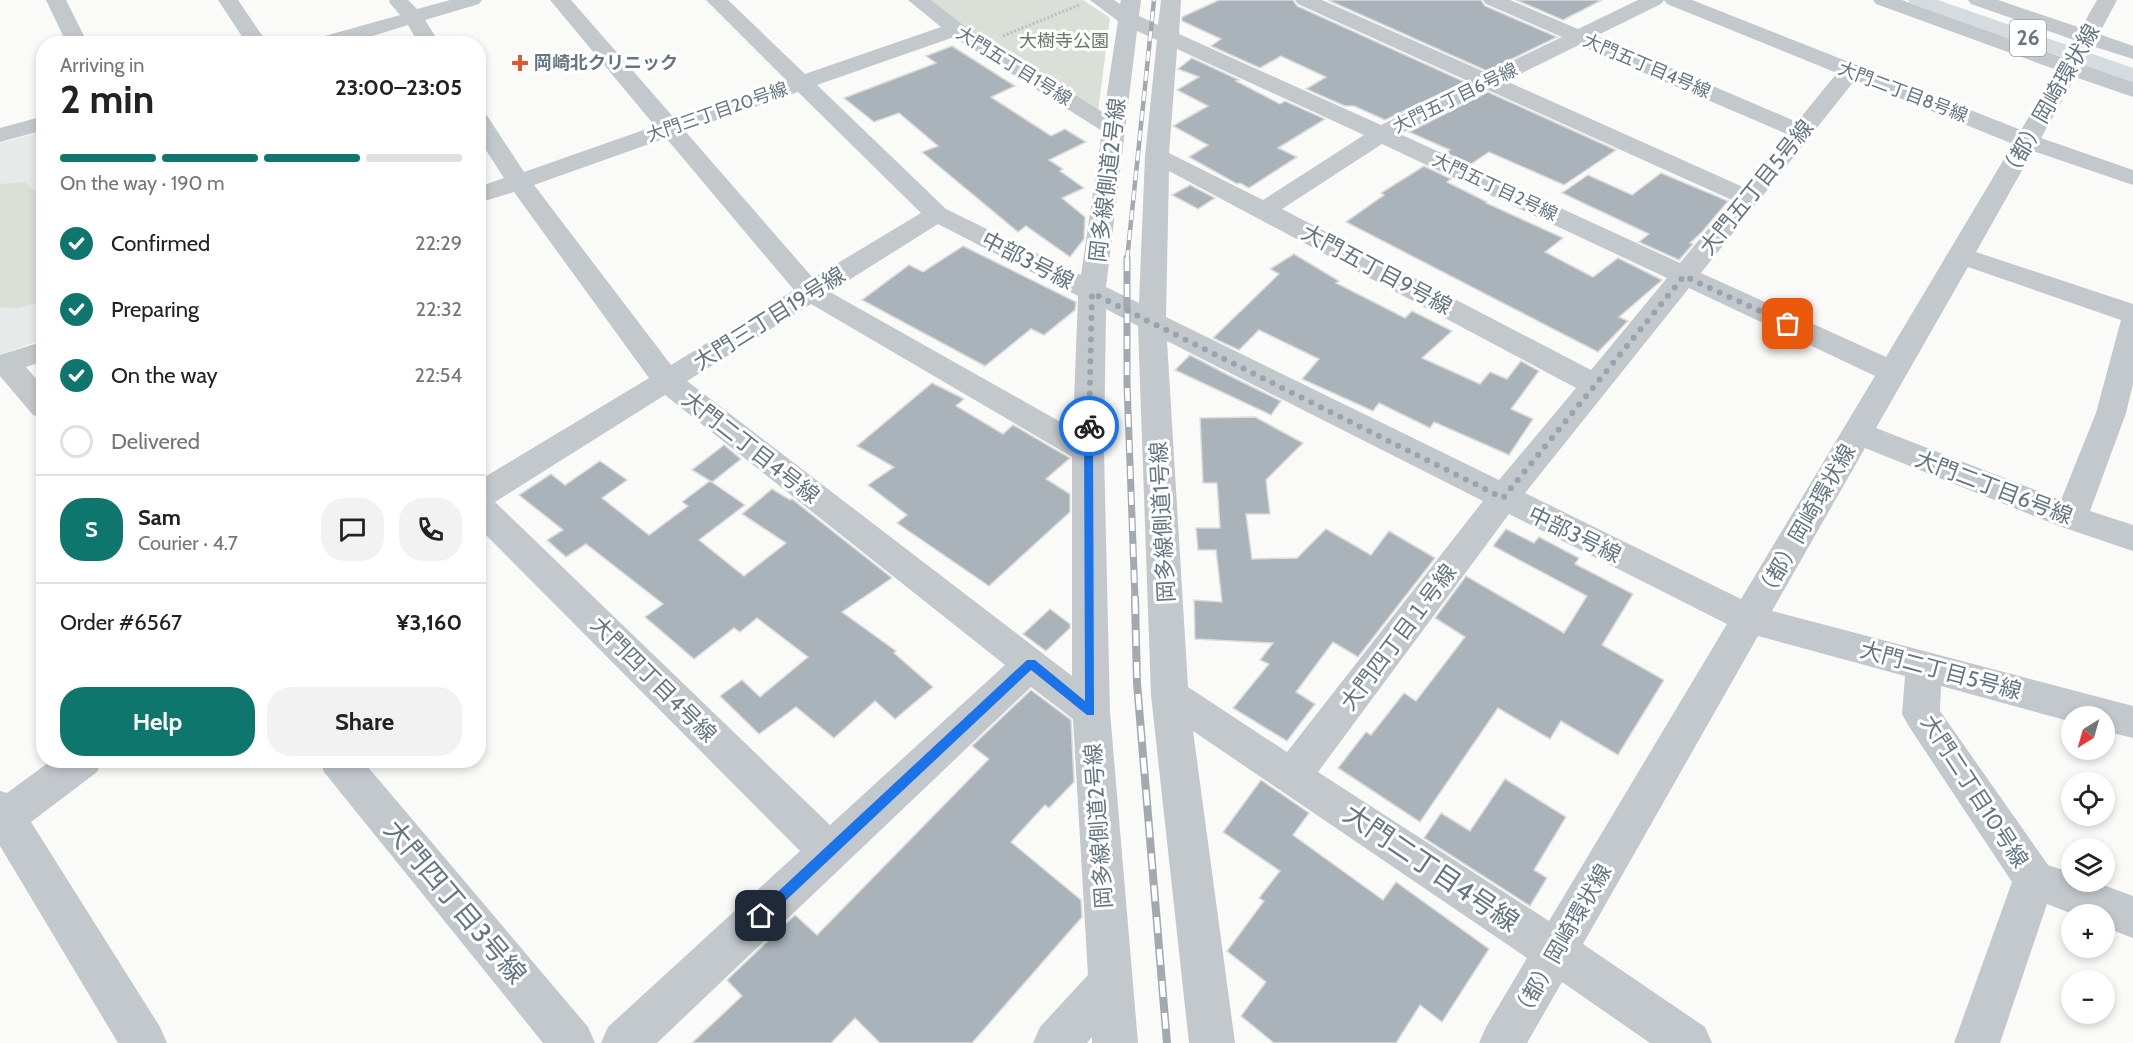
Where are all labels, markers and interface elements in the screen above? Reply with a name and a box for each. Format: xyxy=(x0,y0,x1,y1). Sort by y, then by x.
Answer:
street label: （都）岡崎環状線 xyxy=(1994,19,2105,185)
road number: 26 xyxy=(2010,20,2046,56)
street label: 大門五丁目1号線 xyxy=(952,22,1076,110)
street label: 大門五丁目4号線 xyxy=(1580,29,1714,103)
park label: 大樹寺公園 xyxy=(1019,30,1109,52)
place label: 岡崎北クリニック xyxy=(534,52,678,74)
text: Arriving in xyxy=(60,53,144,77)
marker: 岡崎北クリニック xyxy=(511,54,529,72)
street label: 大門二丁目8号線 xyxy=(1835,57,1971,127)
street label: 大門五丁目6号線 xyxy=(1389,58,1521,138)
text: 23:00–23:05 xyxy=(335,74,462,101)
text: 2 min xyxy=(60,75,154,123)
street label: 大門三丁目20号線 xyxy=(643,78,791,146)
street label: 岡多線側道2号線 xyxy=(1084,96,1131,264)
street label: 大門五丁目5号線 xyxy=(1694,114,1819,260)
street label: 大門五丁目2号線 xyxy=(1429,148,1561,226)
text: On the way · 190 m xyxy=(60,171,225,195)
street label: 大門五丁目9号線 xyxy=(1297,218,1457,320)
street label: 中部3号線 xyxy=(977,226,1078,295)
icon: check xyxy=(60,227,93,260)
text: Confirmed xyxy=(111,230,210,257)
text: 22:29 xyxy=(415,231,462,255)
street label: 大門三丁目19号線 xyxy=(688,261,850,376)
icon: check xyxy=(60,293,93,326)
text: Preparing xyxy=(111,296,199,323)
text: 22:32 xyxy=(416,297,462,321)
pin xyxy=(1762,298,1813,349)
icon: bag xyxy=(1771,307,1804,340)
icon: check xyxy=(60,359,93,392)
text: On the way xyxy=(111,362,218,389)
text: 22:54 xyxy=(415,363,462,387)
street label: 大門二丁目4号線 xyxy=(677,385,825,509)
courier xyxy=(1059,396,1119,456)
icon: bike xyxy=(1073,410,1106,443)
text: Delivered xyxy=(111,428,200,455)
street label: （都）岡崎環状線 xyxy=(1750,439,1861,605)
street label: 岡多線側道1号線 xyxy=(1145,441,1180,603)
street label: 大門二丁目6号線 xyxy=(1911,445,2076,530)
button: chat xyxy=(321,498,384,561)
button: phone xyxy=(399,498,462,561)
street label: 中部3号線 xyxy=(1524,500,1626,568)
text: Sam xyxy=(138,504,181,531)
text: S xyxy=(85,516,98,543)
text: Courier · 4.7 xyxy=(138,531,238,555)
street label: 大門四丁目１号線 xyxy=(1335,559,1462,716)
text: Order #6567 xyxy=(60,609,182,636)
text: ¥3,160 xyxy=(396,609,462,636)
street label: 大門四丁目4号線 xyxy=(585,611,722,748)
street label: 大門二丁目5号線 xyxy=(1857,636,2024,705)
button: Help xyxy=(60,687,255,756)
button: Share xyxy=(267,687,462,756)
north arrow xyxy=(2061,706,2115,760)
map controls xyxy=(2061,706,2115,1024)
street label: 大門二丁目10号線 xyxy=(1915,710,2034,873)
street label: 岡多線側道2号線 xyxy=(1079,742,1118,909)
button: locate xyxy=(2061,772,2115,826)
street label: 大門二丁目4号線 xyxy=(1337,797,1525,938)
street label: 大門四丁目3号線 xyxy=(377,813,533,990)
button: layers xyxy=(2061,838,2115,892)
street label: （都）岡崎環状線 xyxy=(1506,859,1617,1025)
pin xyxy=(735,890,786,941)
icon: home xyxy=(744,899,777,932)
button: + xyxy=(2061,904,2115,958)
button: − xyxy=(2061,970,2115,1024)

